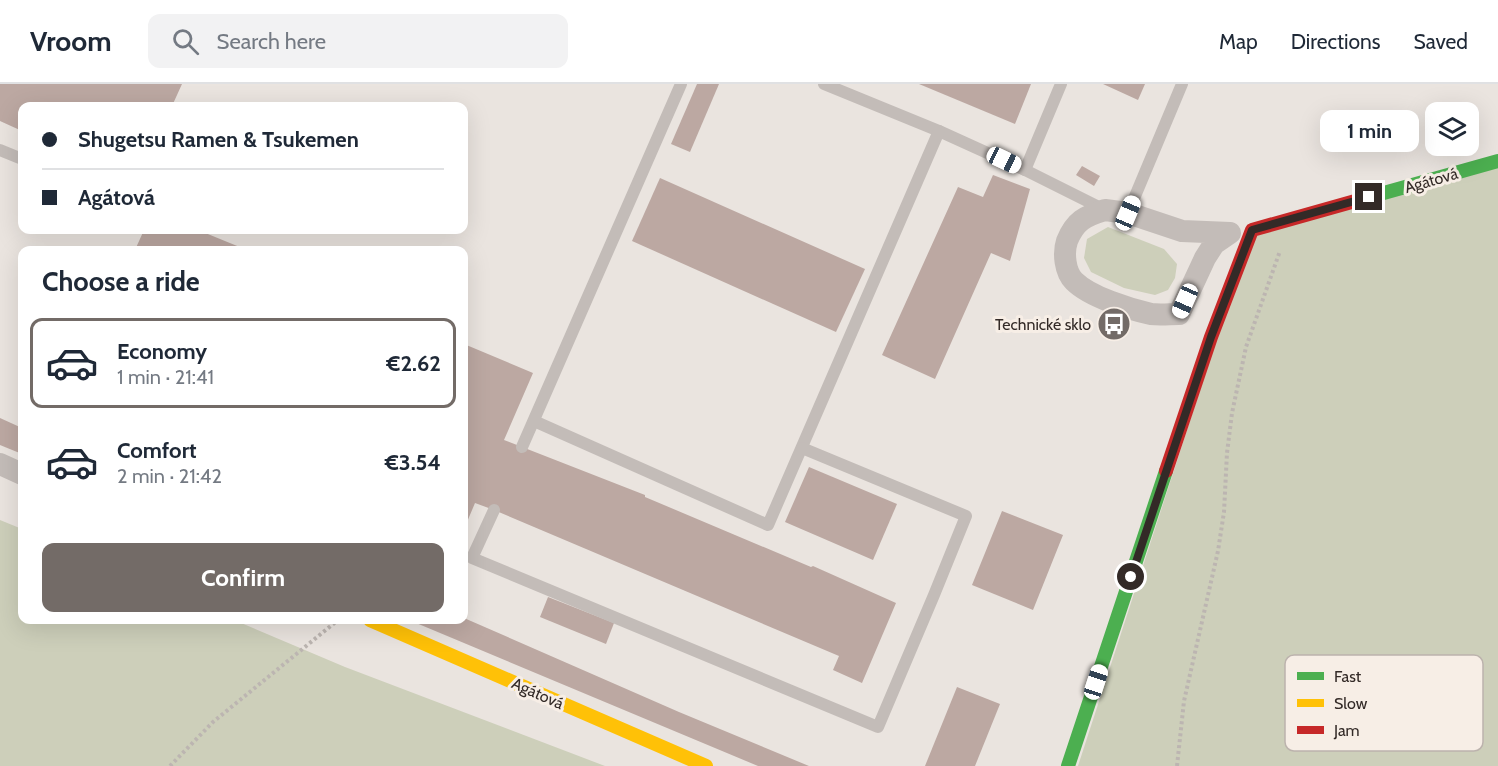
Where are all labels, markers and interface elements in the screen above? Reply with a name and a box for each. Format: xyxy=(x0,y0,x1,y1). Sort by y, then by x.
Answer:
search box xyxy=(148,14,568,68)
text: Vroom xyxy=(30,24,112,58)
icon: search xyxy=(169,25,202,58)
text: Search here xyxy=(217,28,326,55)
text: Map xyxy=(1219,29,1258,54)
text: Directions xyxy=(1291,29,1380,54)
text: Saved xyxy=(1413,29,1468,54)
map controls xyxy=(1425,102,1479,156)
button: layers xyxy=(1425,102,1479,156)
callout: 1 min xyxy=(1320,110,1418,152)
text: 1 min xyxy=(1347,119,1392,143)
text: Shugetsu Ramen & Tsukemen xyxy=(78,126,359,153)
car xyxy=(984,144,1024,176)
street label: Agátová xyxy=(1402,164,1460,197)
route end xyxy=(1355,183,1382,210)
text: Agátová xyxy=(78,184,155,211)
car xyxy=(1113,193,1143,233)
text: Choose a ride xyxy=(42,265,200,298)
car xyxy=(1169,281,1201,321)
bus stop icon: Technické sklo xyxy=(1096,306,1132,342)
place label: Technické sklo xyxy=(995,315,1091,334)
icon: car xyxy=(45,336,99,390)
text: Economy xyxy=(117,338,207,365)
text: €2.62 xyxy=(386,350,441,377)
text: 1 min · 21:41 xyxy=(117,365,214,389)
icon: car xyxy=(45,435,99,489)
text: Comfort xyxy=(117,437,196,464)
text: €3.54 xyxy=(385,449,441,476)
text: 2 min · 21:42 xyxy=(117,464,222,488)
button: Confirm xyxy=(42,543,444,612)
route start xyxy=(1117,563,1144,590)
legend xyxy=(1285,655,1483,751)
car xyxy=(1082,662,1110,702)
text: Fast xyxy=(1334,667,1362,686)
street label: Agátová xyxy=(509,674,567,713)
text: Slow xyxy=(1334,694,1368,713)
text: Jam xyxy=(1333,721,1360,740)

